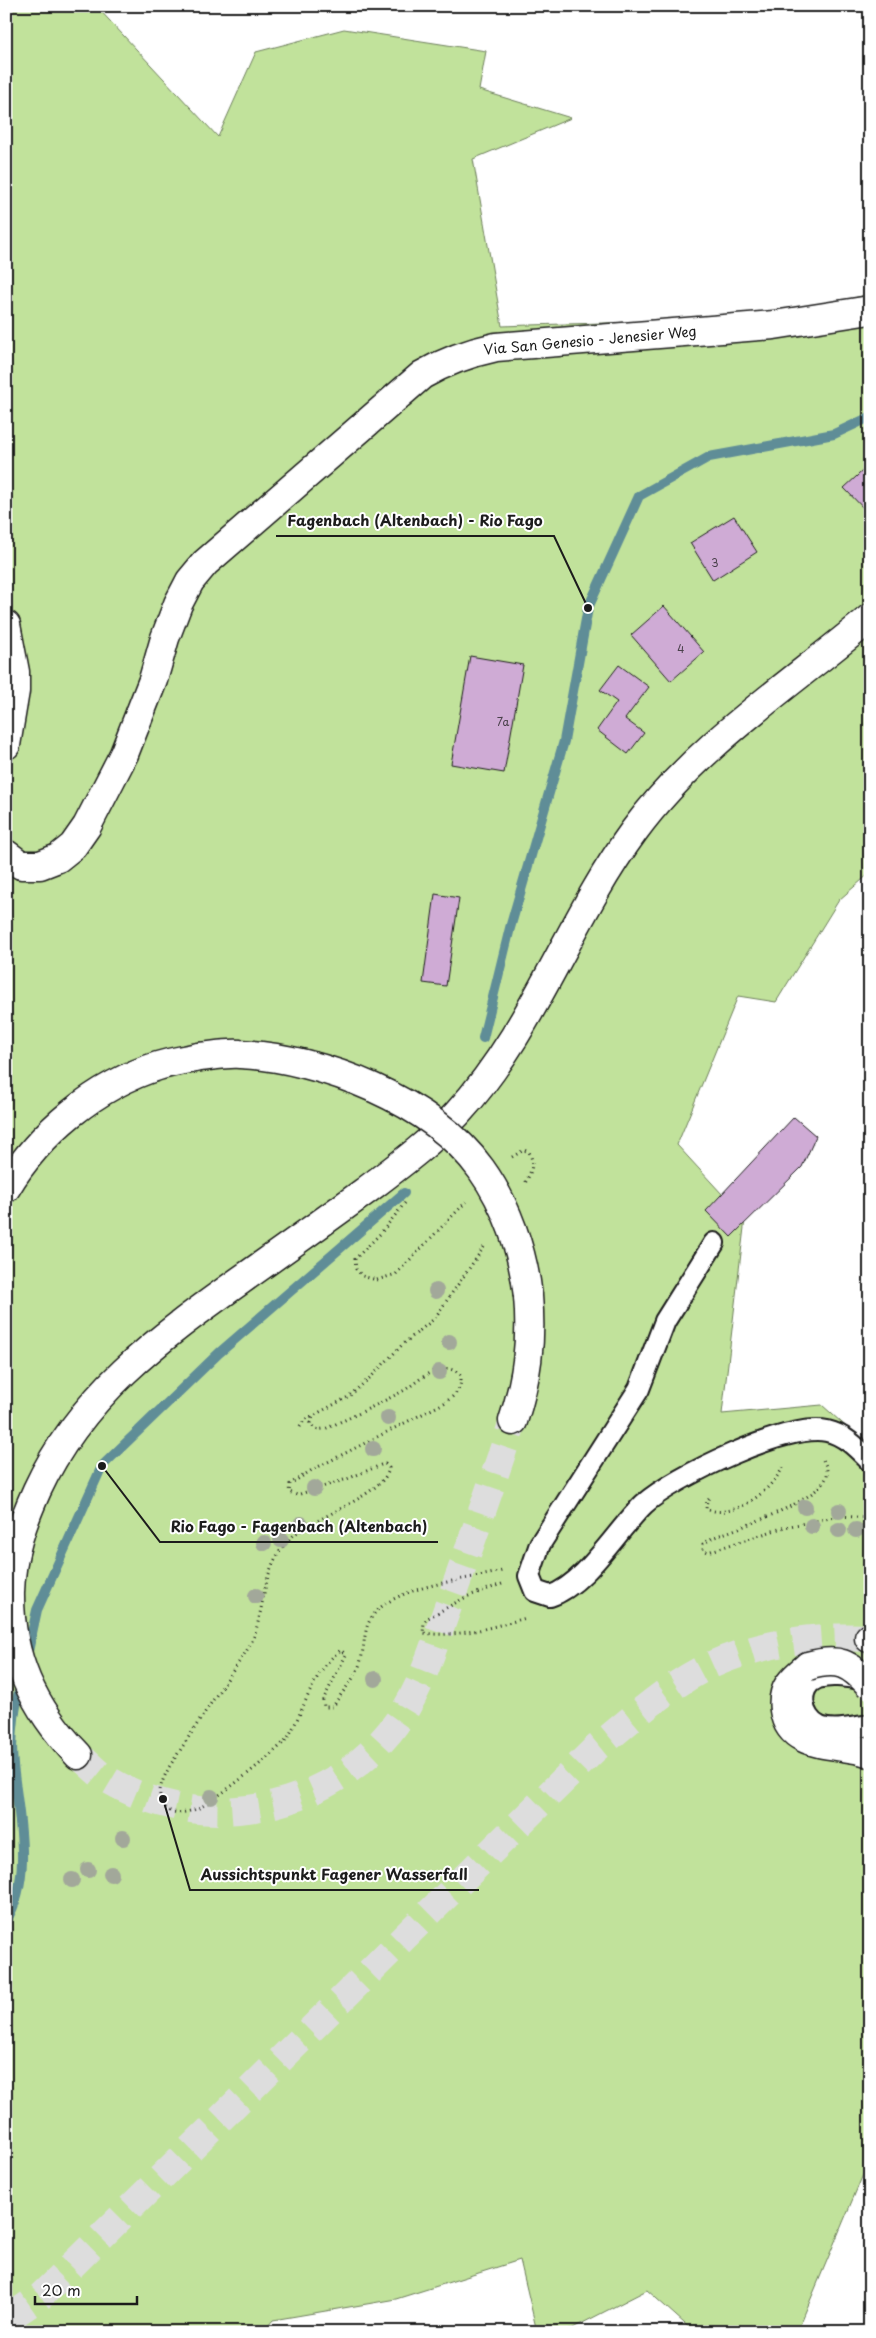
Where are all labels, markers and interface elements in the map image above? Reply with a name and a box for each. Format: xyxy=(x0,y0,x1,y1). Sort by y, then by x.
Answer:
street label: Via San Genesio - Jenesier Weg xyxy=(483,320,697,360)
callout: Fagenbach (Altenbach) - Rio Fago xyxy=(276,506,554,536)
text: Fagenbach (Altenbach) - Rio Fago xyxy=(287,508,543,531)
house number: 3 xyxy=(711,554,719,571)
house number: 4 xyxy=(677,640,685,657)
house number: 7a xyxy=(497,713,509,730)
callout: Rio Fago - Fagenbach (Altenbach) xyxy=(160,1512,438,1542)
text: Rio Fago - Fagenbach (Altenbach) xyxy=(171,1514,427,1537)
callout: Aussichtspunkt Fagener Wasserfall xyxy=(190,1860,479,1890)
text: Aussichtspunkt Fagener Wasserfall xyxy=(199,1862,468,1885)
scale bar xyxy=(35,2273,138,2305)
text: 20 m xyxy=(42,2278,81,2301)

